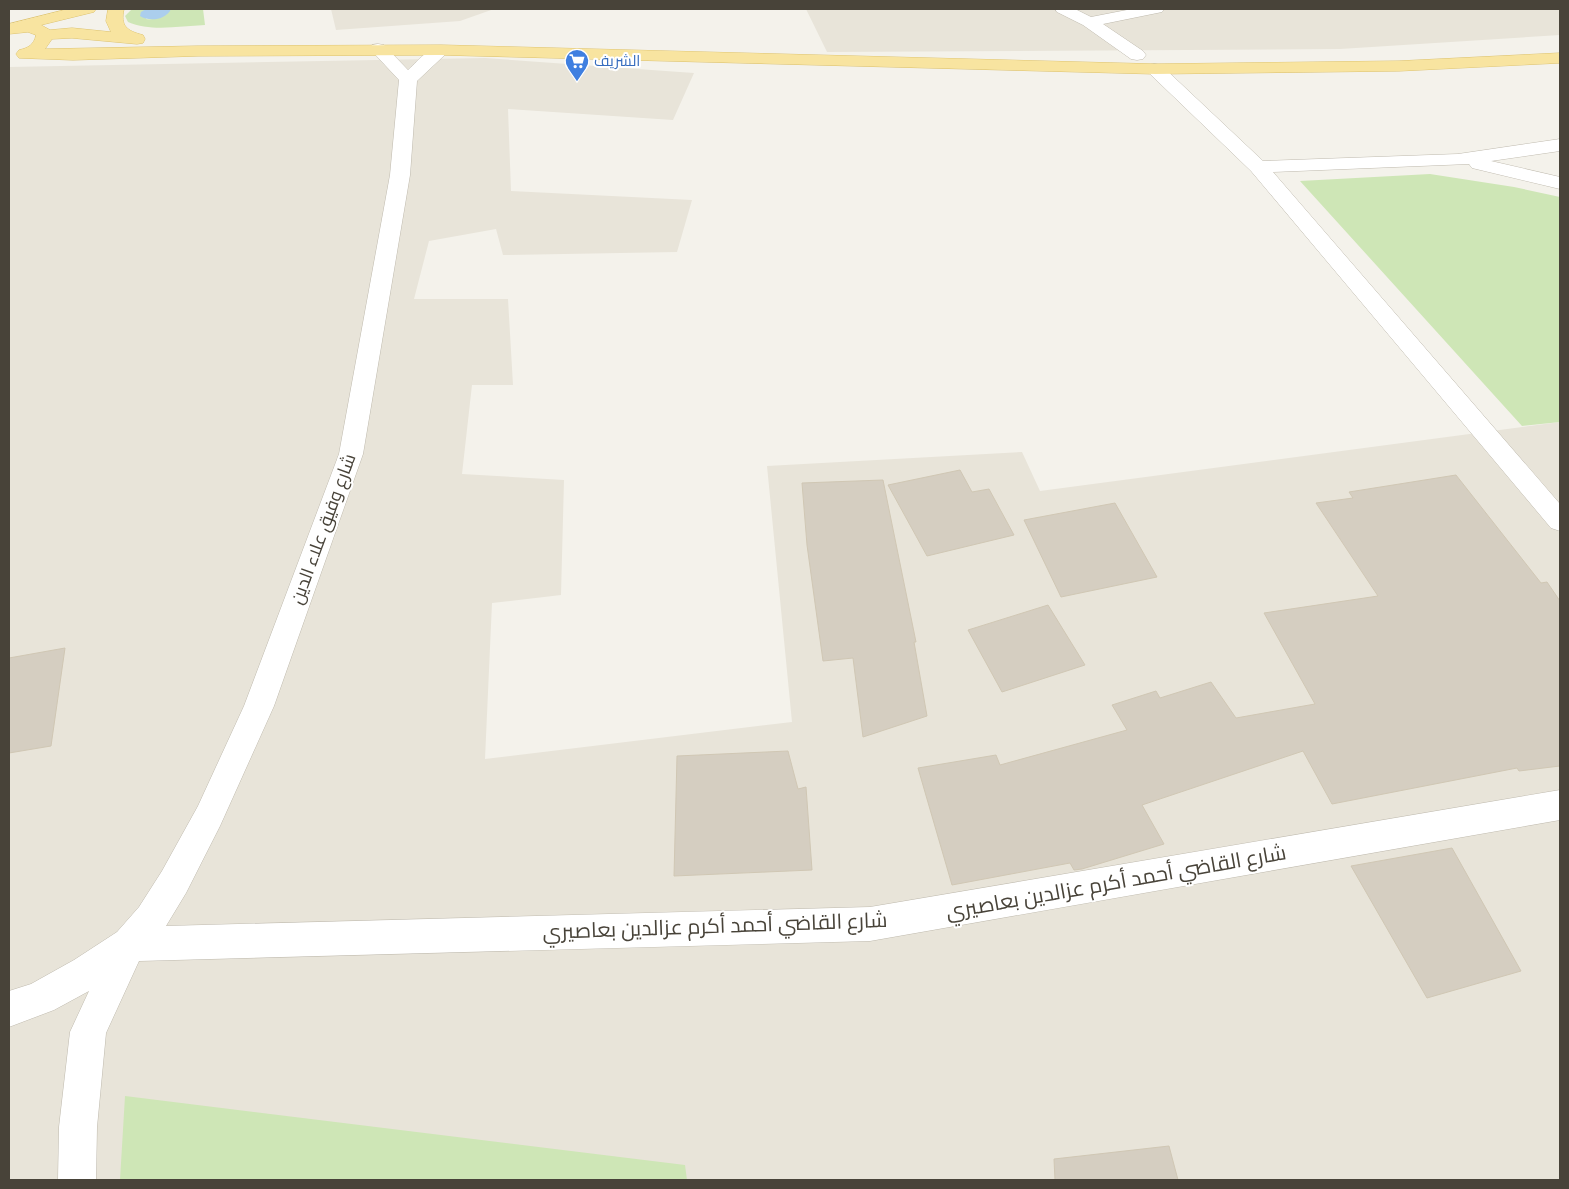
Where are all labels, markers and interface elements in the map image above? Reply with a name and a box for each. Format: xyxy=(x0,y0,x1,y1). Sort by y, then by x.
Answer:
supermarket icon: الشريف xyxy=(564,48,590,82)
place label: الشريف xyxy=(594,52,640,70)
street label: شارع وفيق علاء الدين xyxy=(286,451,361,608)
street label: شارع القاضي أحمد أكرم عزالدين بعاصيري xyxy=(944,839,1289,928)
street label: شارع القاضي أحمد أكرم عزالدين بعاصيري xyxy=(542,907,888,948)

